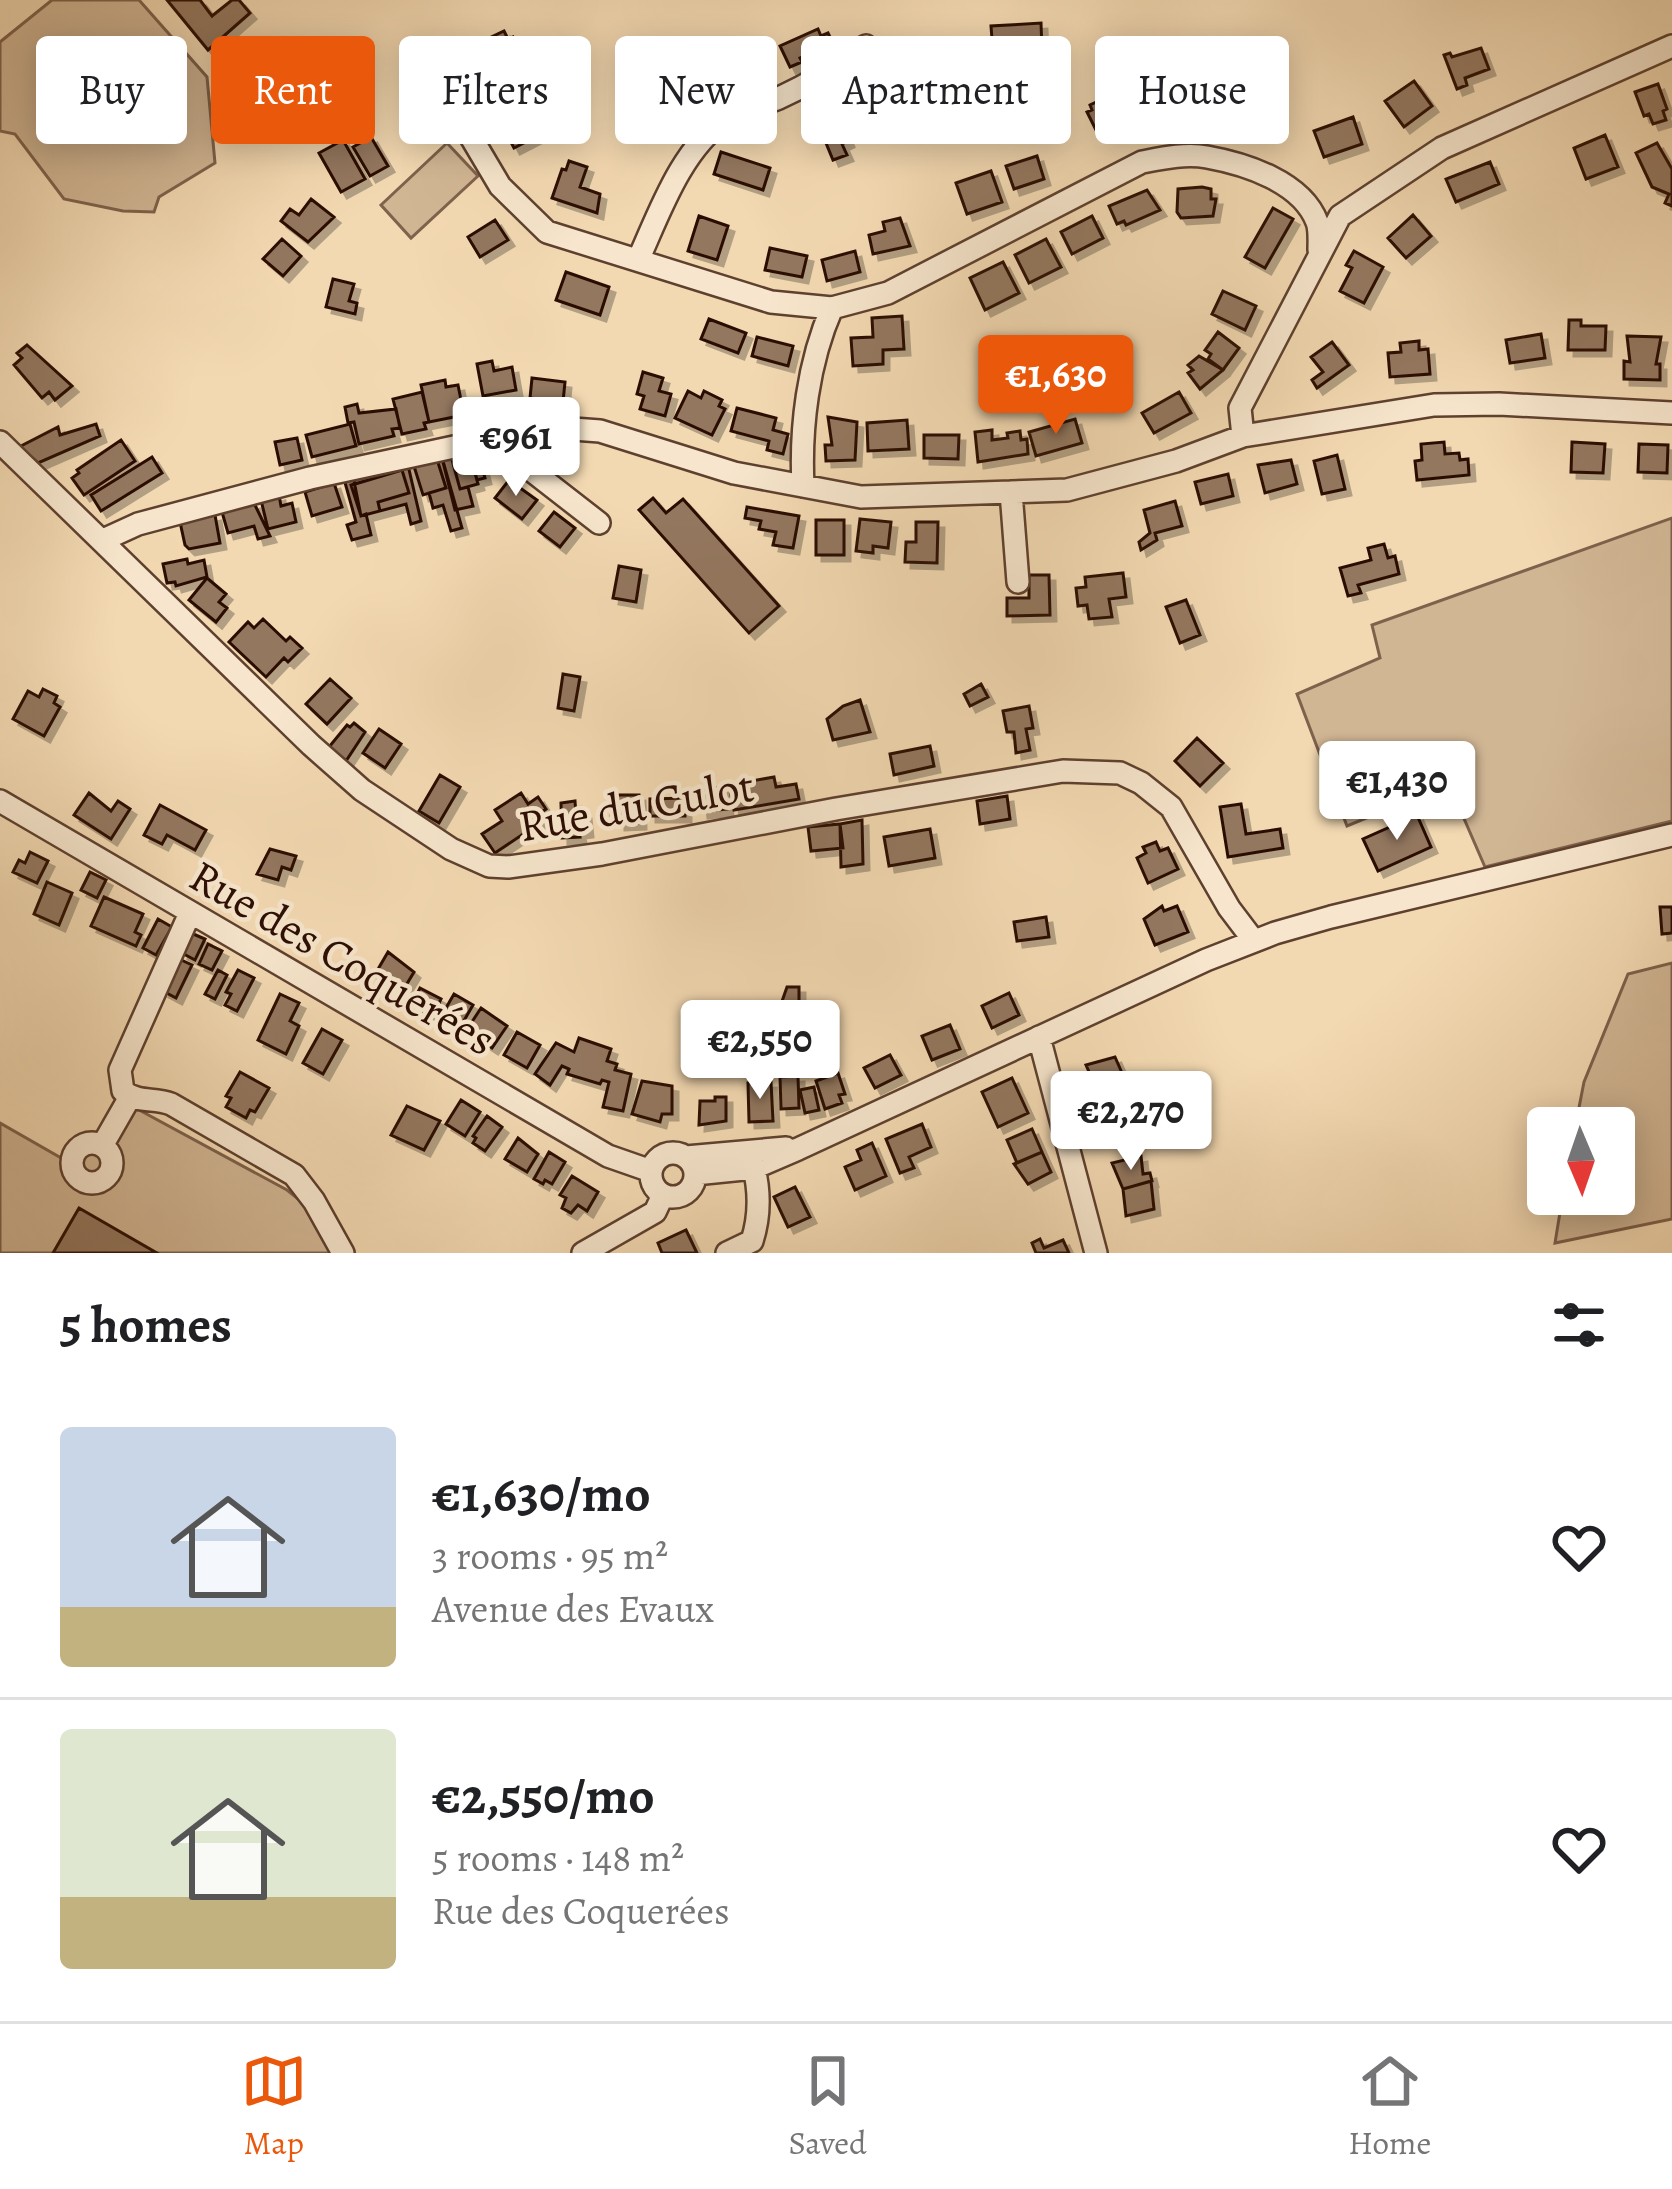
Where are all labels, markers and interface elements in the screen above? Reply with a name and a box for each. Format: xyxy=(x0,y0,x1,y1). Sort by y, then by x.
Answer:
chip: Buy xyxy=(36,36,187,144)
chip: Rent xyxy=(211,36,375,144)
chip: Filters xyxy=(399,36,591,144)
chip: New xyxy=(615,36,777,144)
chip: Apartment xyxy=(801,36,1071,144)
chip: House xyxy=(1095,36,1289,144)
pin: €1,630 xyxy=(958,335,1154,437)
text: €1,630 xyxy=(1005,347,1107,400)
pin: €961 xyxy=(445,397,587,499)
text: €961 xyxy=(480,409,552,462)
pin: €1,430 xyxy=(1299,741,1495,843)
text: €1,430 xyxy=(1346,753,1448,806)
street label: Rue du Culot xyxy=(514,755,759,857)
street label: Rue des Coquerées xyxy=(178,845,507,1071)
pin: €2,550 xyxy=(662,1000,858,1102)
text: €2,550 xyxy=(708,1012,812,1065)
pin: €2,270 xyxy=(1033,1071,1229,1173)
text: €2,270 xyxy=(1078,1083,1184,1136)
north arrow xyxy=(1527,1107,1635,1215)
map controls xyxy=(1527,1107,1635,1215)
text: 5 homes xyxy=(60,1290,232,1360)
icon: filters xyxy=(1546,1292,1612,1358)
text: €1,630/mo xyxy=(432,1459,651,1529)
icon: home xyxy=(156,1475,300,1619)
icon: heart xyxy=(1546,1514,1612,1580)
text: 3 rooms · 95 m² xyxy=(432,1529,668,1582)
text: Avenue des Evaux xyxy=(432,1582,714,1635)
text: €2,550/mo xyxy=(432,1761,655,1831)
icon: home xyxy=(156,1777,300,1921)
icon: heart xyxy=(1546,1816,1612,1882)
text: 5 rooms · 148 m² xyxy=(432,1831,684,1884)
text: Rue des Coquerées xyxy=(432,1884,730,1937)
tab: Map xyxy=(241,2048,307,2165)
tab: Saved xyxy=(788,2048,867,2165)
tab: Home xyxy=(1348,2048,1431,2165)

